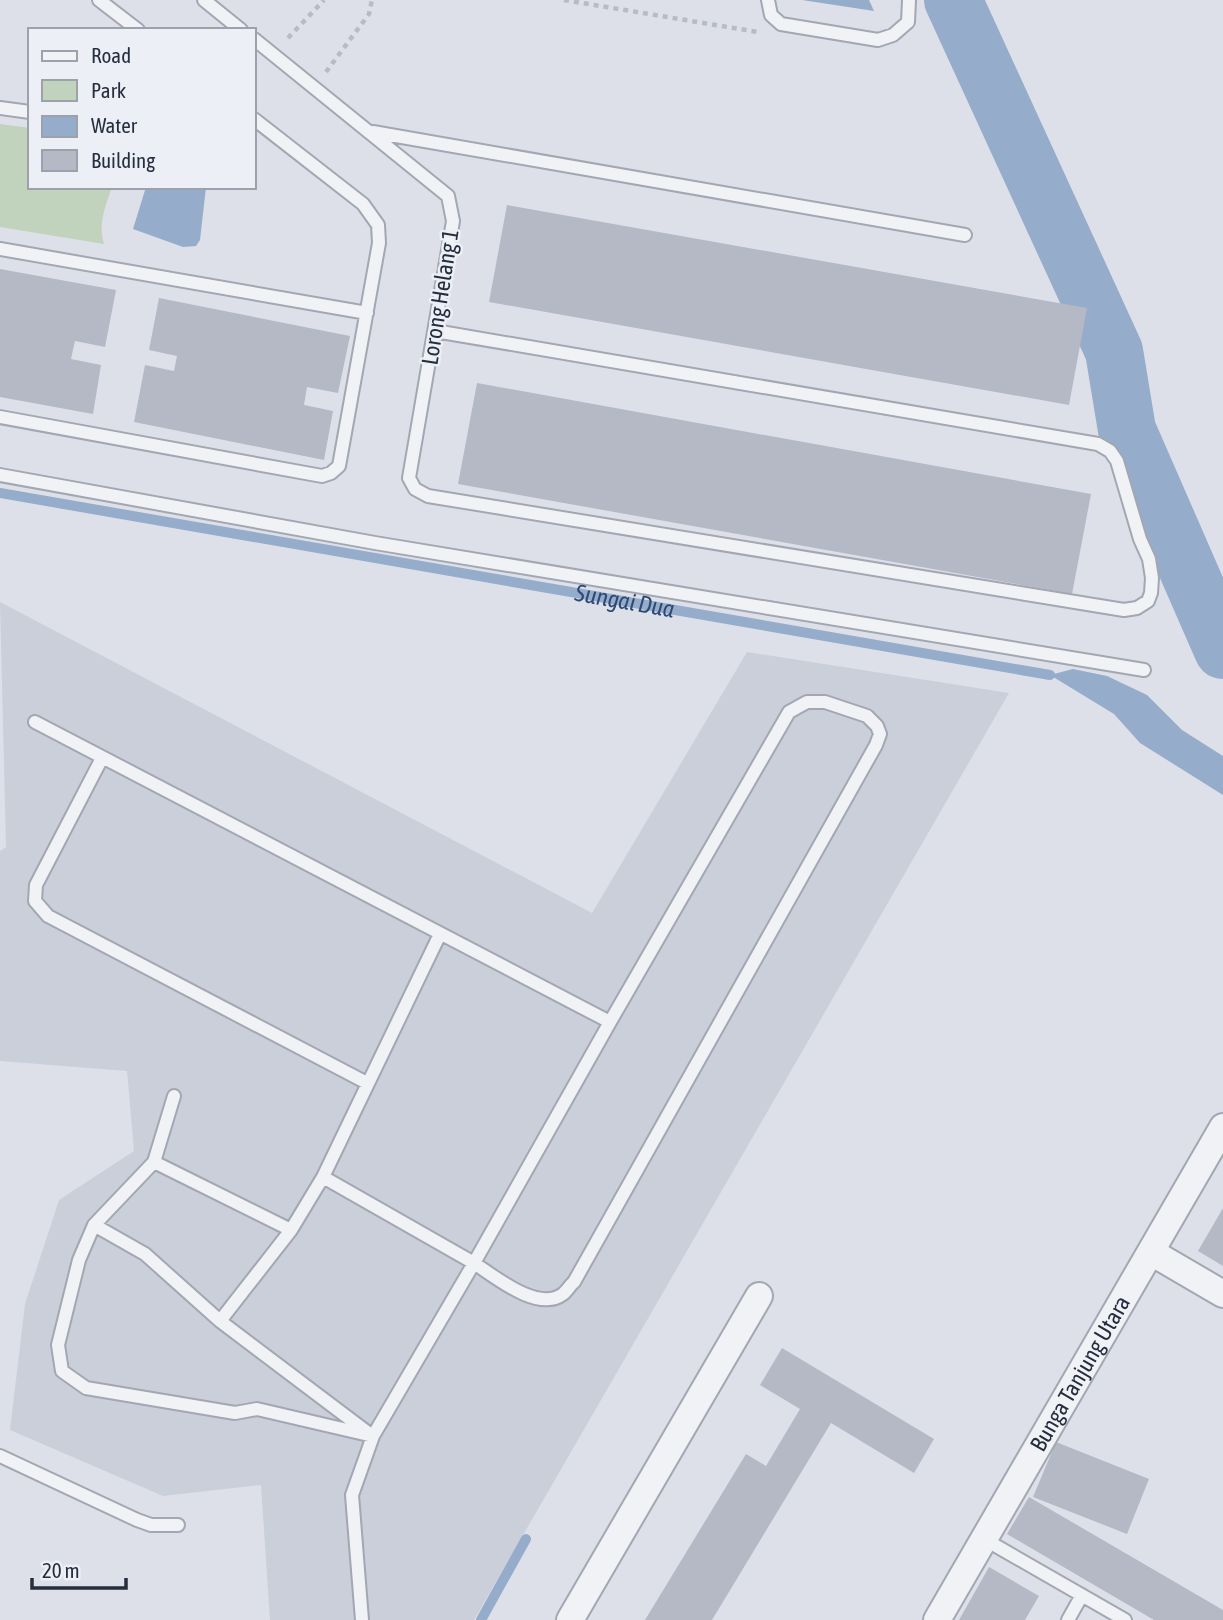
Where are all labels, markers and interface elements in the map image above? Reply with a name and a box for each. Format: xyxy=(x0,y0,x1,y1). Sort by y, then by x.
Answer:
legend xyxy=(28,28,256,189)
text: Road xyxy=(91,43,131,67)
text: Park xyxy=(91,78,126,102)
text: Water xyxy=(91,113,138,137)
text: Building xyxy=(91,148,155,172)
street label: Lorong Helang 1 xyxy=(416,227,464,367)
water label: Sungai Dua xyxy=(572,579,677,623)
street label: Bunga Tanjung Utara xyxy=(1025,1291,1135,1456)
scale bar xyxy=(32,1546,126,1590)
text: 20 m xyxy=(42,1558,80,1582)

